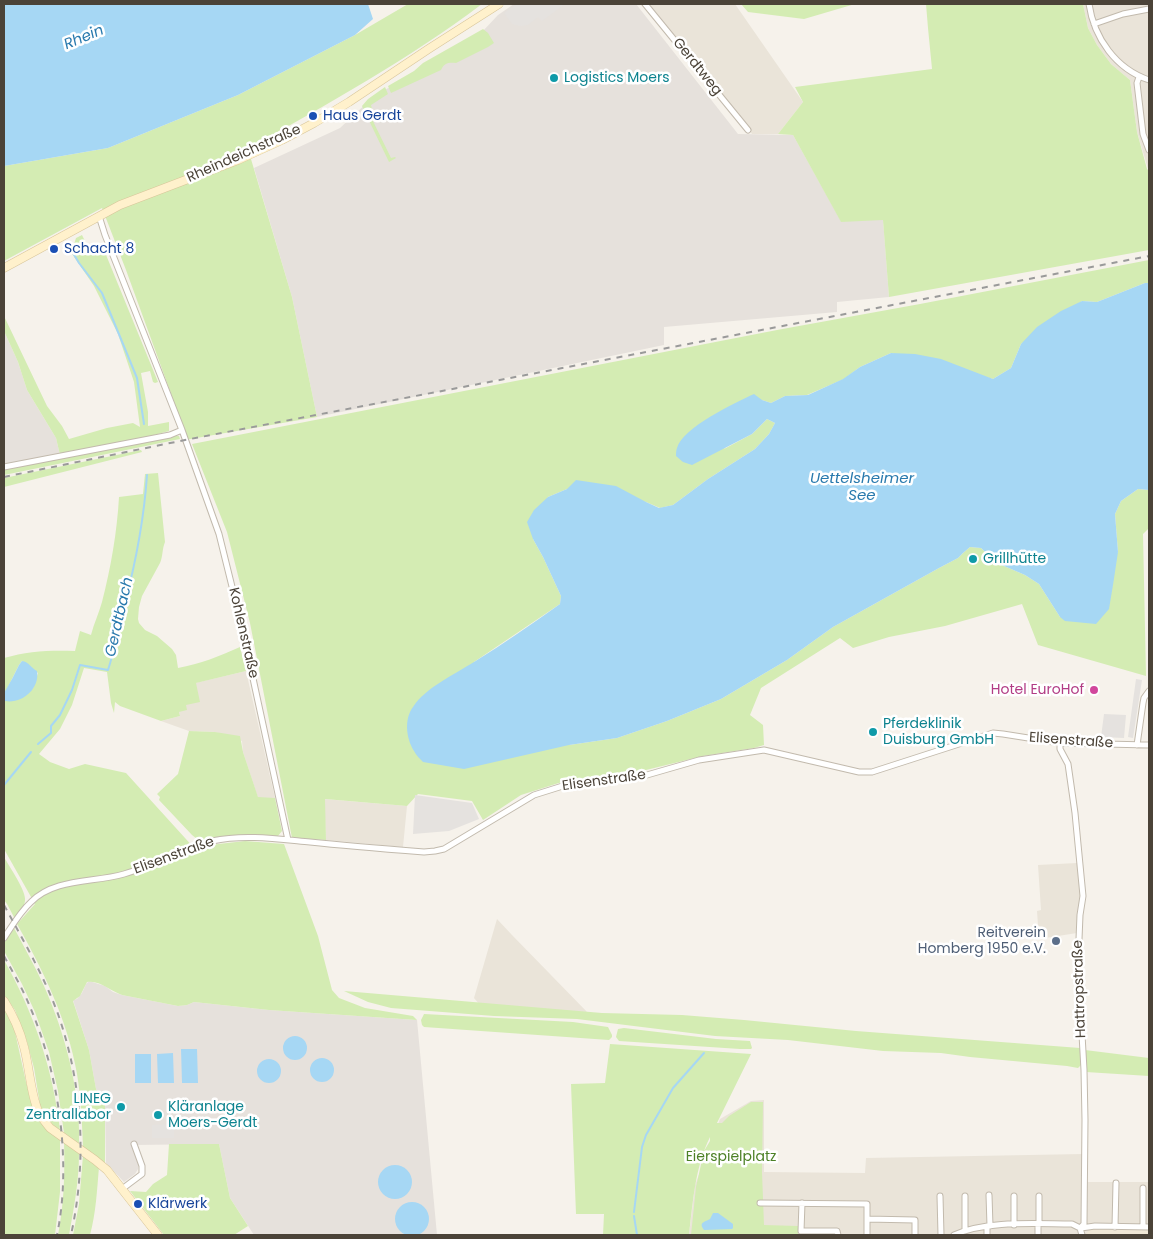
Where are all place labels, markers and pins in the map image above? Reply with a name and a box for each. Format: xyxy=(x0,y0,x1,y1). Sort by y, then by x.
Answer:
place label: Logistics Moers xyxy=(564,70,670,86)
marker: Logistics Moers xyxy=(548,72,560,84)
place label: Haus Gerdt xyxy=(323,108,402,124)
marker: Haus Gerdt xyxy=(307,110,319,122)
place label: Schacht 8 xyxy=(64,241,134,257)
marker: Schacht 8 xyxy=(48,243,60,255)
place label: Grillhütte xyxy=(983,551,1046,567)
marker: Grillhütte xyxy=(967,553,979,565)
place label: Hotel EuroHof xyxy=(991,682,1084,698)
marker: Hotel EuroHof xyxy=(1088,684,1100,696)
place label: Pferdeklinik Duisburg GmbH xyxy=(883,716,994,749)
marker: Pferdeklinik Duisburg GmbH xyxy=(867,726,879,738)
place label: Reitverein Homberg 1950 e.V. xyxy=(918,925,1046,958)
marker: Reitverein Homberg 1950 e.V. xyxy=(1050,935,1062,947)
place label: LINEG Zentrallabor xyxy=(26,1091,111,1124)
place label: Kläranlage Moers-Gerdt xyxy=(168,1099,257,1132)
marker: LINEG Zentrallabor xyxy=(115,1101,127,1113)
marker: Kläranlage Moers-Gerdt xyxy=(152,1109,164,1121)
place label: Klärwerk xyxy=(148,1196,207,1212)
marker: Klärwerk xyxy=(132,1198,144,1210)

